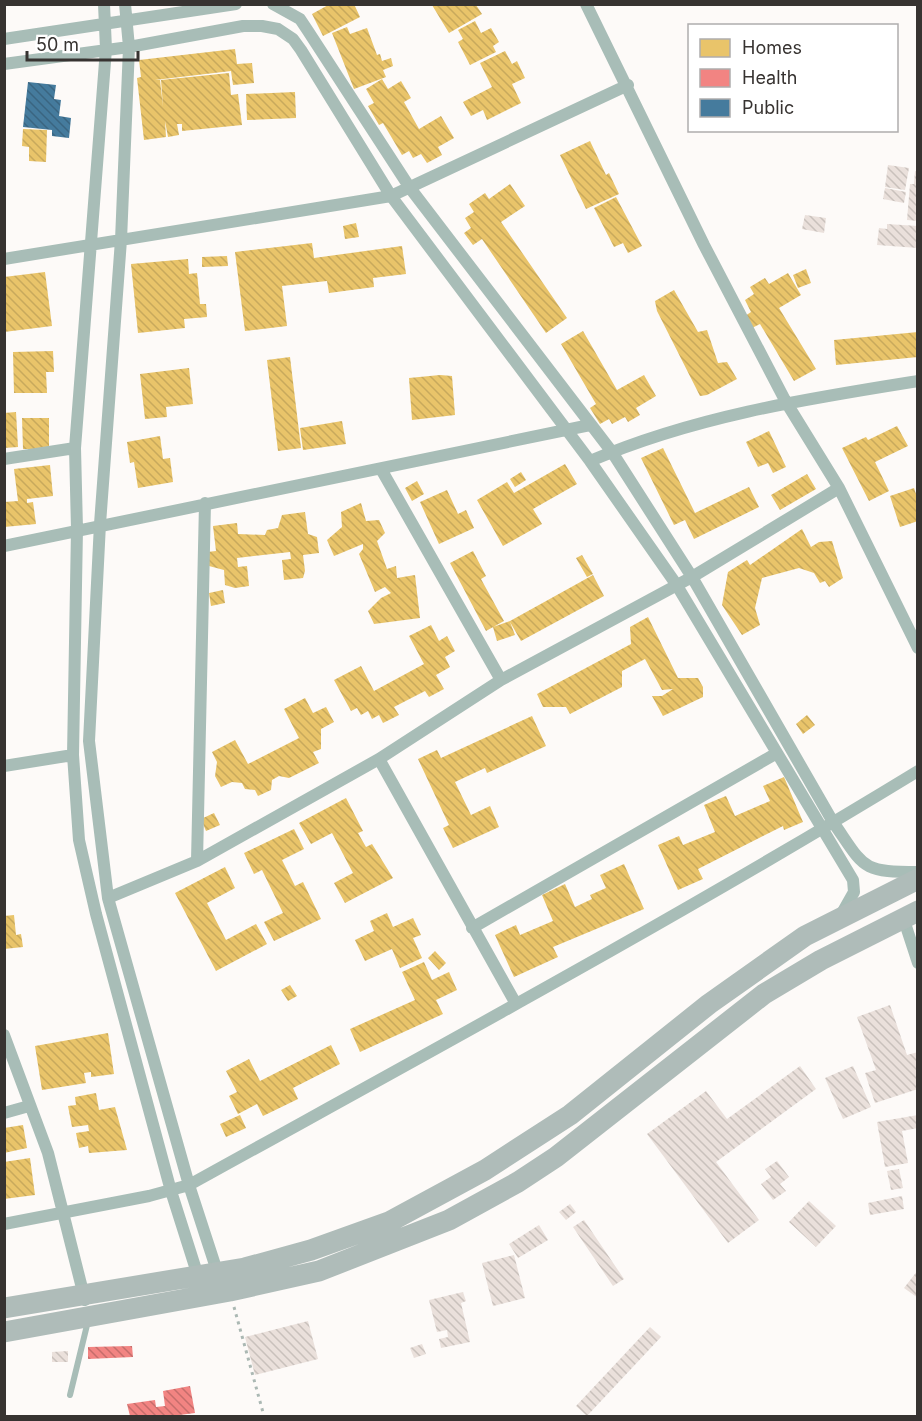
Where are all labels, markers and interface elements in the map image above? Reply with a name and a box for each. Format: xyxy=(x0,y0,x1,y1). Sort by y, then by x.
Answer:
scale bar xyxy=(27,24,138,62)
legend xyxy=(688,24,898,132)
text: 50 m xyxy=(36,34,79,55)
text: Homes xyxy=(742,37,802,58)
text: Health xyxy=(742,67,797,88)
text: Public xyxy=(742,97,794,118)

